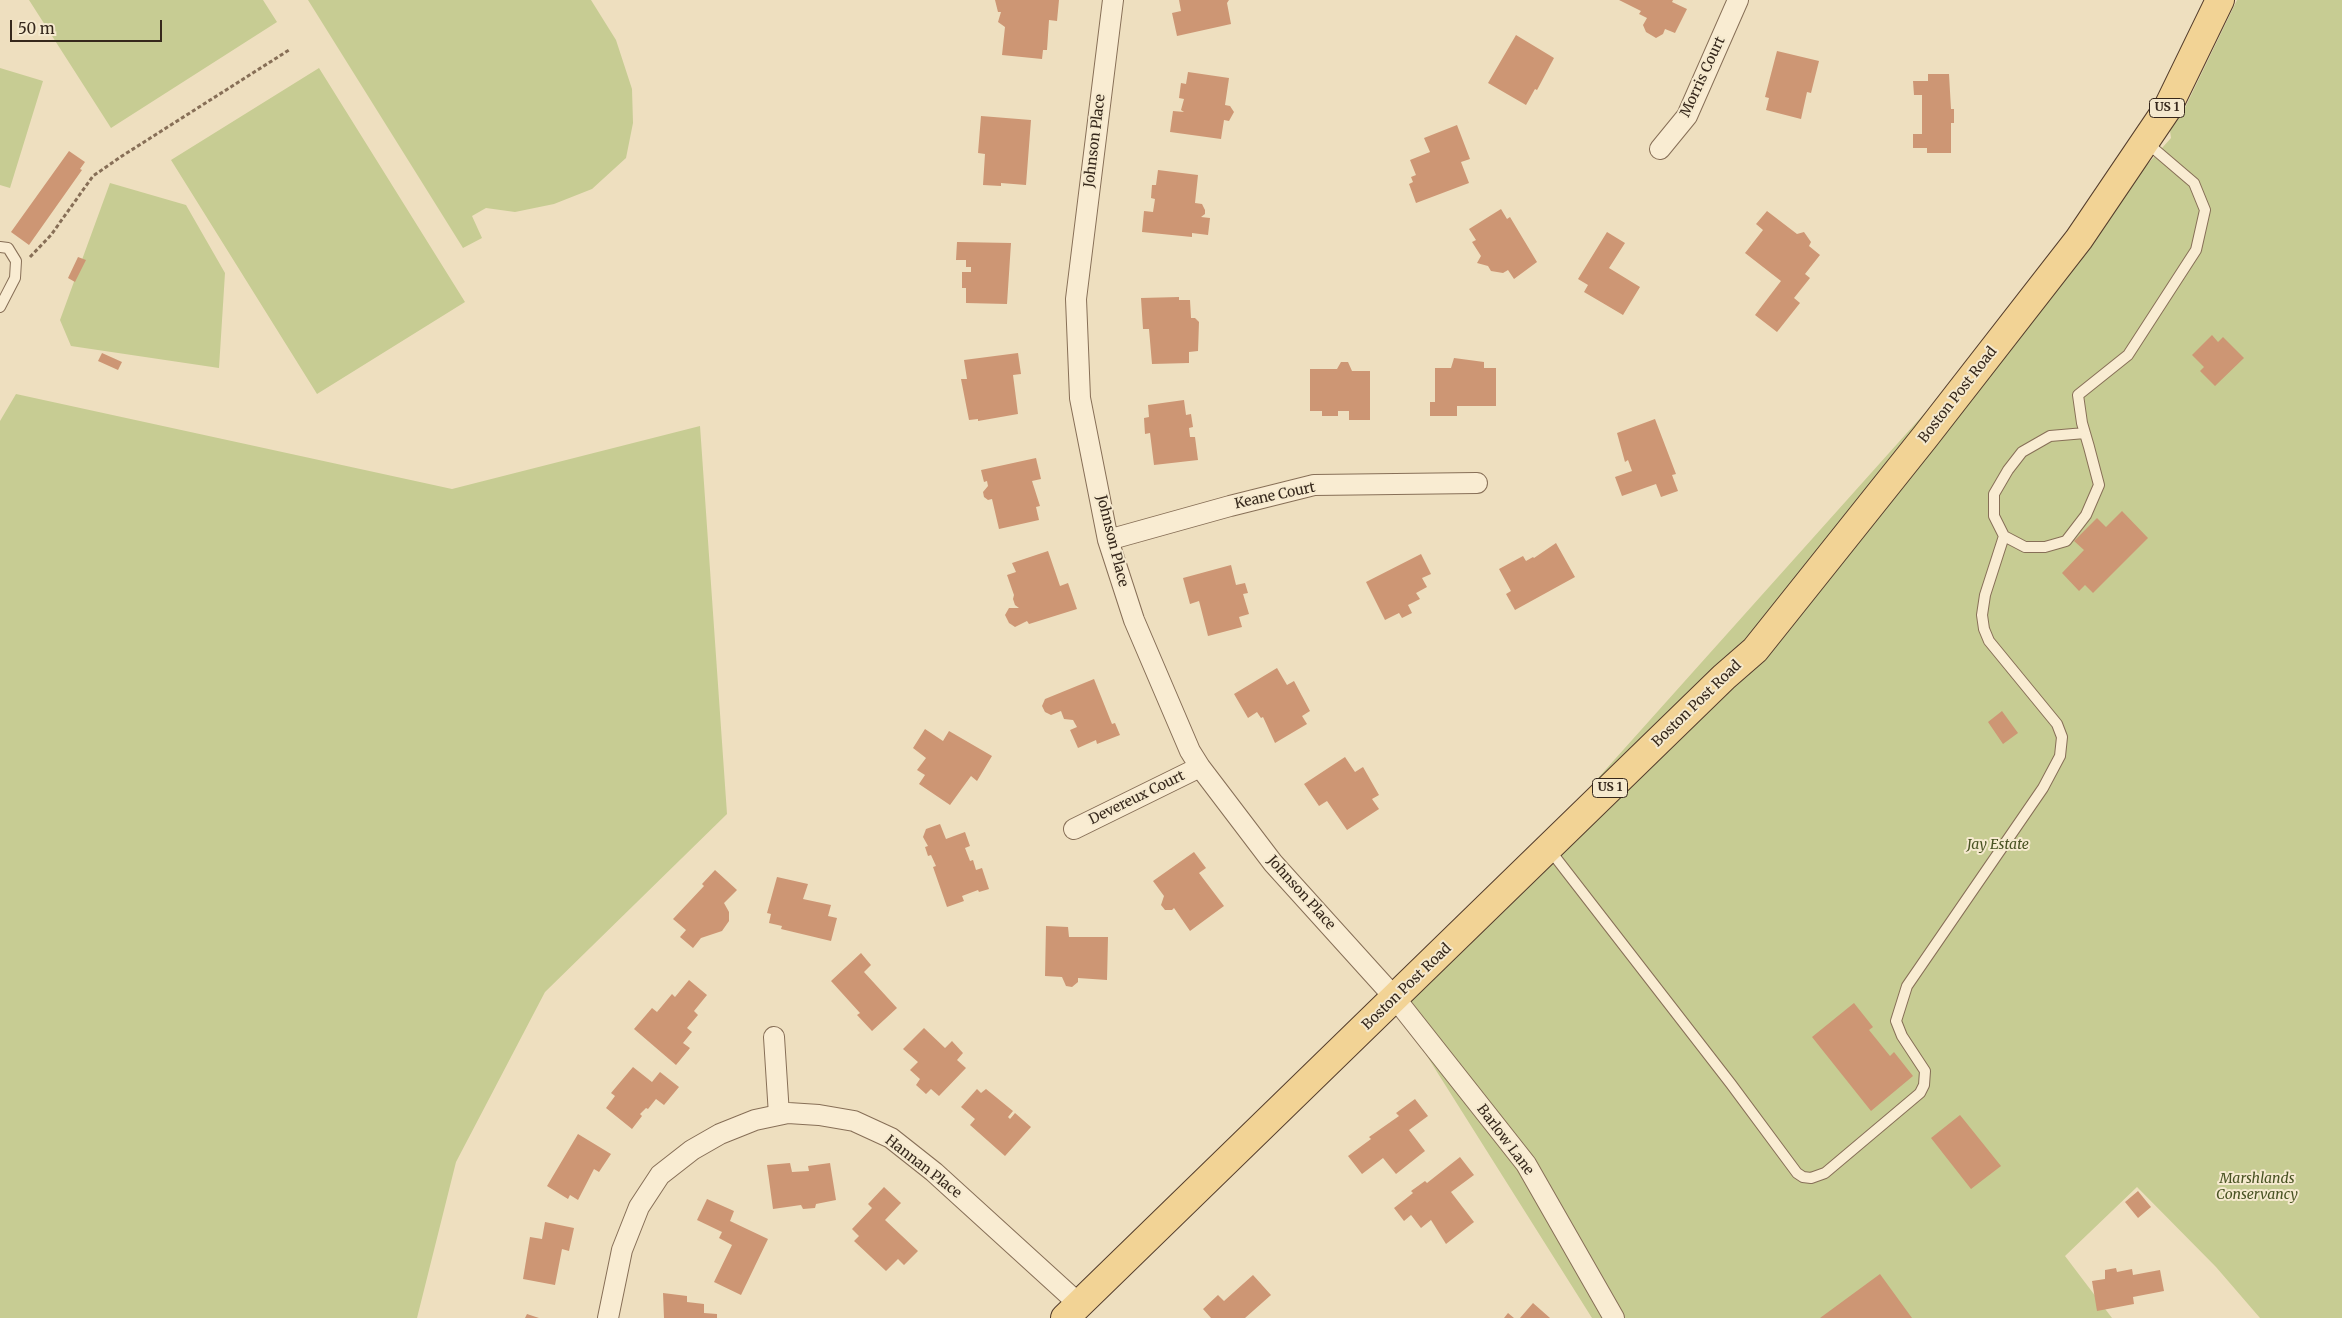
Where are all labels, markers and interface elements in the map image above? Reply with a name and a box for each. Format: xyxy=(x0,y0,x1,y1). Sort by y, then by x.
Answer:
scale bar xyxy=(12,10,165,42)
text: 50 m xyxy=(18,19,55,38)
street label: Morris Court xyxy=(1677,34,1729,120)
street label: Johnson Place xyxy=(1081,93,1109,189)
road number: US 1 xyxy=(2150,99,2184,118)
street label: Boston Post Road xyxy=(1915,344,2001,446)
street label: Keane Court xyxy=(1233,479,1317,513)
street label: Johnson Place xyxy=(1092,493,1132,589)
street label: Boston Post Road xyxy=(1649,657,1745,751)
street label: Devereux Court xyxy=(1086,768,1188,828)
road number: US 1 xyxy=(1592,778,1628,798)
park label: Jay Estate xyxy=(1967,837,2029,853)
street label: Johnson Place xyxy=(1263,852,1339,934)
street label: Boston Post Road xyxy=(1359,940,1455,1034)
street label: Barlow Lane xyxy=(1473,1101,1537,1179)
street label: Hannan Place xyxy=(881,1132,965,1202)
park label: Marshlands Conservancy xyxy=(2216,1171,2298,1204)

